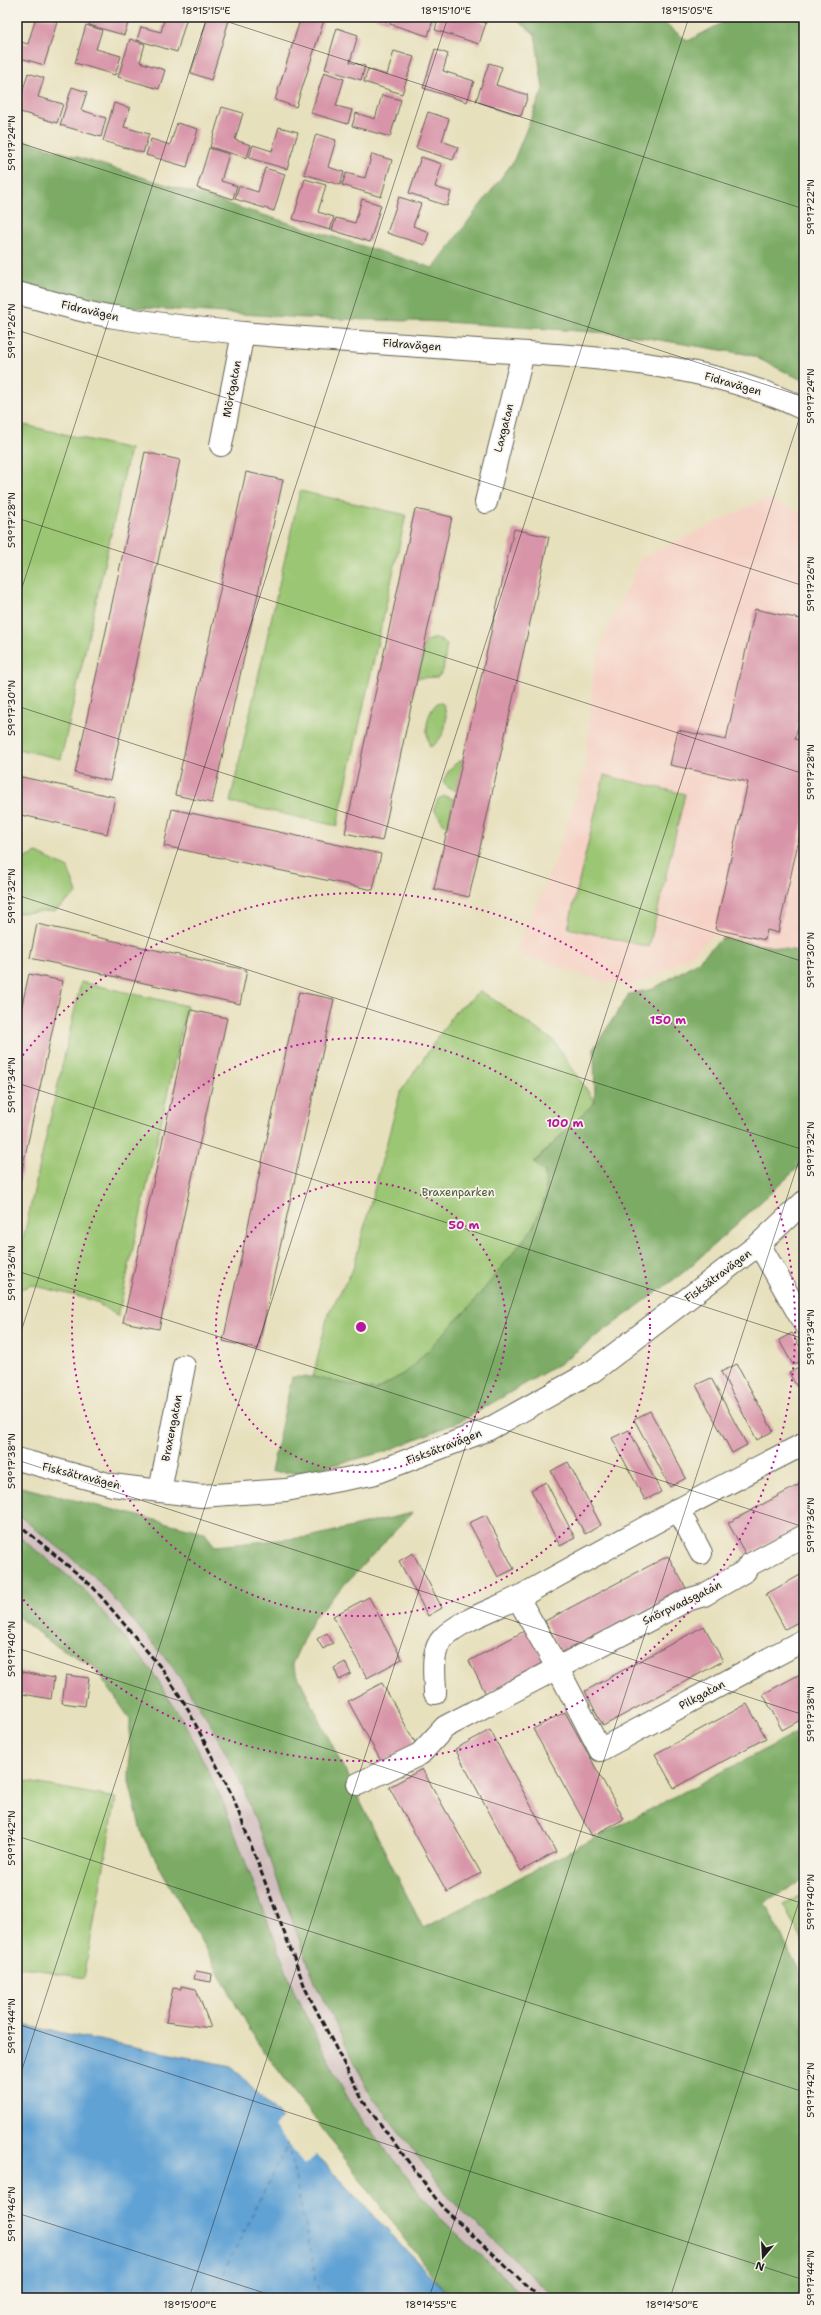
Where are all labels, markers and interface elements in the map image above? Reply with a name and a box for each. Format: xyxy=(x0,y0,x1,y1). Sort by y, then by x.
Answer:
text: 18°15'15"E xyxy=(181,4,231,17)
text: 18°15'10"E xyxy=(421,4,471,17)
text: 18°15'05"E xyxy=(661,4,713,17)
text: 59°17'24"N xyxy=(5,115,18,171)
text: 59°17'22"N xyxy=(804,179,817,235)
street label: Fidravägen xyxy=(60,297,121,325)
text: 59°17'26"N xyxy=(5,303,18,359)
street label: Fidravägen xyxy=(382,335,442,355)
street label: Mörtgatan xyxy=(219,359,245,419)
text: 59°17'24"N xyxy=(804,368,817,424)
street label: Fidravägen xyxy=(703,369,764,399)
street label: Laxgatan xyxy=(491,402,517,454)
text: 59°17'28"N xyxy=(5,492,18,548)
text: 59°17'26"N xyxy=(804,556,817,612)
text: 59°17'30"N xyxy=(5,680,18,736)
text: 59°17'28"N xyxy=(804,744,817,800)
text: 59°17'32"N xyxy=(5,868,18,924)
text: 59°17'30"N xyxy=(804,932,817,988)
text: 150 m xyxy=(650,1012,686,1028)
text: 59°17'34"N xyxy=(5,1057,18,1113)
text: 100 m xyxy=(547,1115,584,1131)
text: 59°17'32"N xyxy=(804,1121,817,1177)
park label: Braxenparken xyxy=(422,1185,495,1200)
text: 50 m xyxy=(449,1217,480,1233)
text: 59°17'36"N xyxy=(5,1245,18,1301)
street label: Fisksätravägen xyxy=(682,1246,755,1306)
text: 59°17'34"N xyxy=(804,1309,817,1365)
centre of rings xyxy=(354,1320,368,1334)
street label: Braxengatan xyxy=(158,1393,186,1463)
street label: Fisksätravägen xyxy=(404,1426,484,1468)
text: 59°17'38"N xyxy=(5,1433,18,1489)
street label: Fisksätravägen xyxy=(40,1459,122,1493)
text: 59°17'36"N xyxy=(804,1497,817,1553)
street label: Snörpvadsgatan xyxy=(640,1577,724,1629)
text: 59°17'40"N xyxy=(5,1621,18,1677)
street label: Pilkgatan xyxy=(676,1676,728,1713)
text: 59°17'38"N xyxy=(804,1686,817,1742)
text: 59°17'42"N xyxy=(5,1810,18,1866)
text: 59°17'40"N xyxy=(804,1874,817,1930)
text: 59°17'44"N xyxy=(5,1998,18,2054)
text: 59°17'42"N xyxy=(804,2062,817,2118)
text: 59°17'46"N xyxy=(5,2186,18,2242)
north arrow xyxy=(743,2237,783,2277)
text: 59°17'44"N xyxy=(804,2250,817,2306)
text: N xyxy=(753,2257,767,2275)
text: 18°15'00"E xyxy=(164,2298,216,2311)
text: 18°14'55"E xyxy=(405,2298,457,2311)
text: 18°14'50"E xyxy=(646,2298,698,2311)

